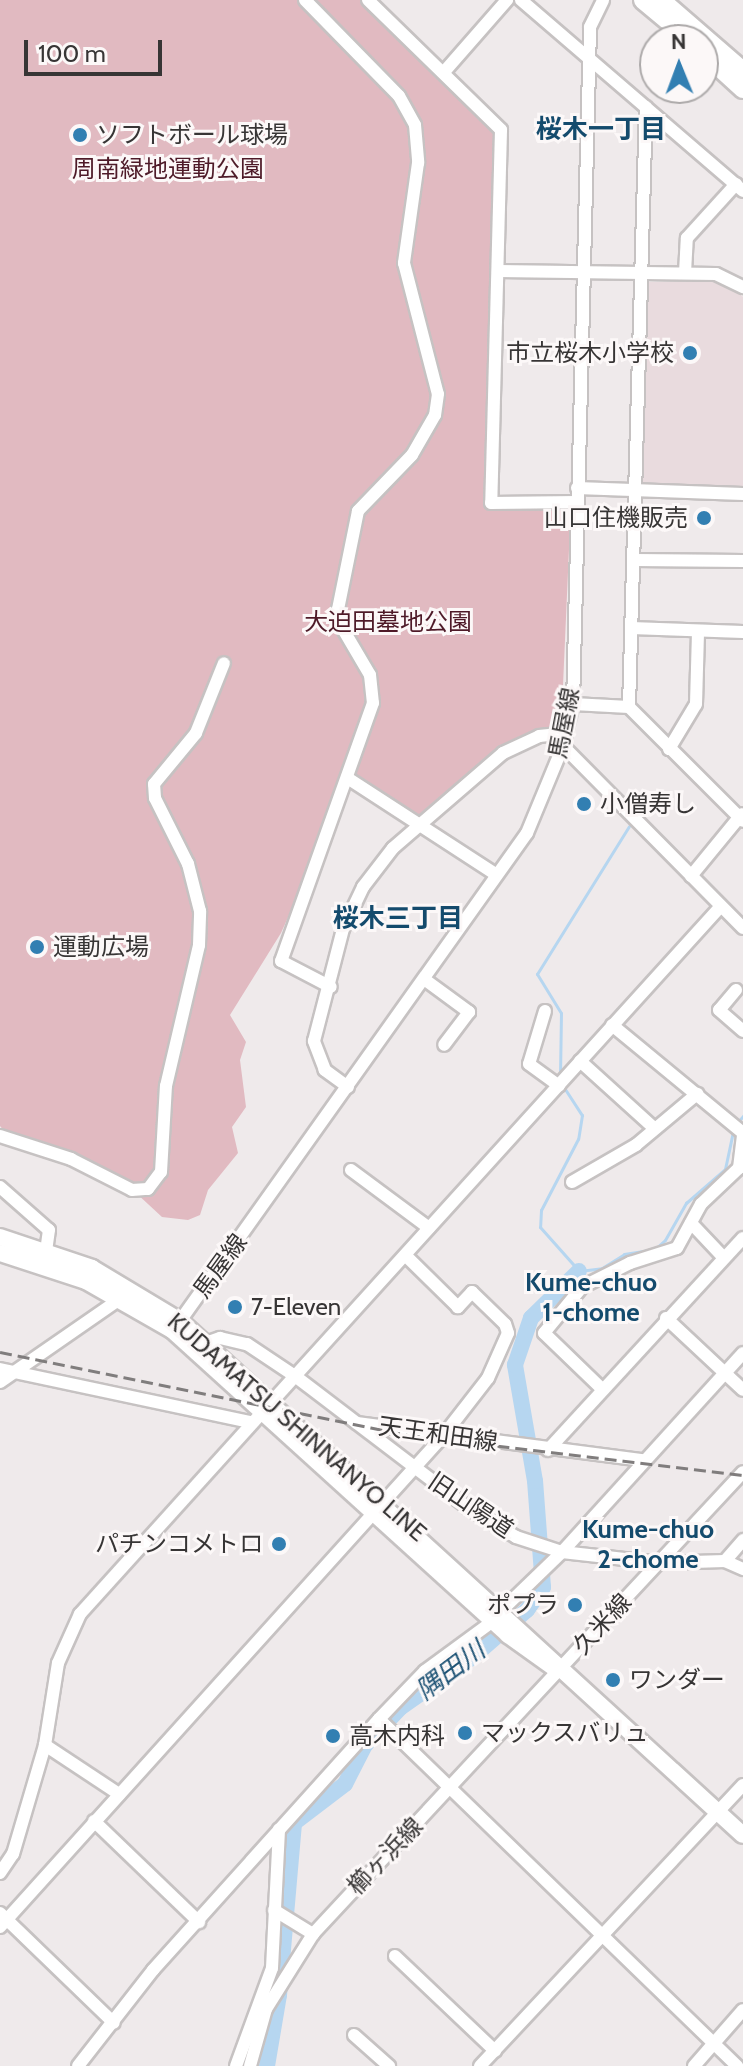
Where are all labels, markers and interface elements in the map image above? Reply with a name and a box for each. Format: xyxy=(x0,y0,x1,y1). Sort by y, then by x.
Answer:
scale bar xyxy=(28,24,166,74)
north arrow xyxy=(639,24,719,104)
text: N xyxy=(671,28,687,55)
text: 100 m xyxy=(38,39,106,68)
district label: 桜木一丁目 xyxy=(536,114,666,146)
place label: ソフトボール球場 xyxy=(96,121,288,149)
marker: ソフトボール球場 xyxy=(71,126,89,144)
park label: 周南緑地運動公園 xyxy=(72,155,264,183)
place label: 市立桜木小学校 xyxy=(506,339,674,367)
marker: 市立桜木小学校 xyxy=(681,344,699,362)
place label: 山口住機販売 xyxy=(544,504,688,532)
marker: 山口住機販売 xyxy=(695,509,713,527)
park label: 大迫田墓地公園 xyxy=(304,608,472,636)
street label: 馬屋線 xyxy=(543,685,585,761)
place label: 小僧寿し xyxy=(600,790,696,818)
marker: 小僧寿し xyxy=(575,795,593,813)
district label: 桜木三丁目 xyxy=(333,903,463,935)
place label: 運動広場 xyxy=(53,933,149,961)
marker: 運動広場 xyxy=(28,938,46,956)
street label: 馬屋線 xyxy=(187,1228,253,1304)
district label: Kume-chuo 1-chome xyxy=(525,1267,657,1328)
place label: 7-Eleven xyxy=(251,1293,341,1321)
marker: 7-Eleven xyxy=(226,1298,244,1316)
street label: KUDAMATSU SHINNANYO LINE xyxy=(162,1307,432,1547)
street label: 天王和田線 xyxy=(377,1411,499,1457)
street label: 旧山陽道 xyxy=(423,1466,519,1544)
district label: Kume-chuo 2-chome xyxy=(582,1514,714,1576)
place label: パチンコメトロ xyxy=(95,1530,263,1558)
marker: パチンコメトロ xyxy=(270,1535,288,1553)
street label: 久米線 xyxy=(567,1588,637,1660)
place label: ポプラ xyxy=(487,1591,559,1619)
marker: ポプラ xyxy=(566,1596,584,1614)
water label: 隅田川 xyxy=(410,1635,492,1707)
place label: ワンダー xyxy=(629,1666,725,1694)
marker: ワンダー xyxy=(604,1671,622,1689)
place label: マックスバリュ xyxy=(481,1719,649,1747)
place label: 高木内科 xyxy=(349,1722,445,1750)
marker: マックスバリュ xyxy=(456,1724,474,1742)
marker: 高木内科 xyxy=(324,1727,342,1745)
street label: 櫛ヶ浜線 xyxy=(341,1811,429,1901)

